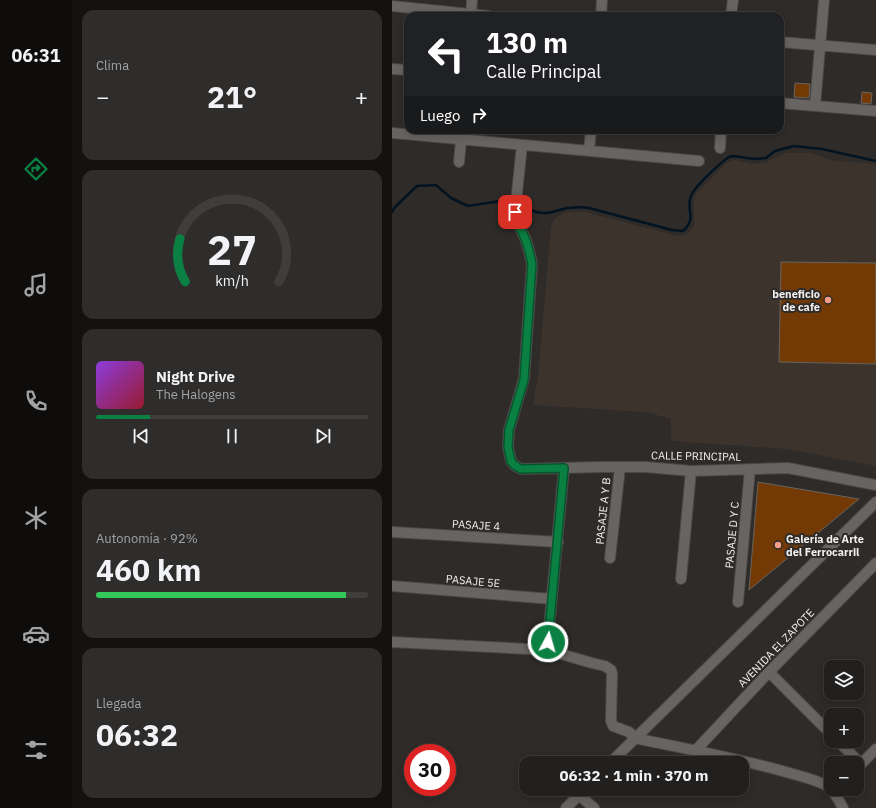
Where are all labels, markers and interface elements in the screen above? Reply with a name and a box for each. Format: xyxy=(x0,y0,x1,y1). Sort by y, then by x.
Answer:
text: 130 m xyxy=(486,24,568,61)
icon: left xyxy=(420,28,472,80)
text: 06:31 xyxy=(11,44,61,67)
text: Clima xyxy=(96,57,129,74)
text: Calle Principal xyxy=(486,60,601,83)
text: 21° xyxy=(207,77,257,116)
text: − xyxy=(96,82,109,111)
text: + xyxy=(355,82,368,111)
icon: right xyxy=(468,104,490,126)
text: Luego xyxy=(420,106,460,125)
icon: directions xyxy=(22,155,50,183)
pin xyxy=(498,195,532,229)
icon: arrive xyxy=(504,201,526,223)
text: 27 xyxy=(207,222,257,276)
icon: music xyxy=(22,271,50,299)
text: km/h xyxy=(215,271,249,290)
place label: beneficio de cafe xyxy=(772,287,820,314)
marker: beneficio de cafe xyxy=(823,295,833,305)
text: Night Drive xyxy=(156,367,235,386)
text: The Halogens xyxy=(156,386,236,403)
icon: phone xyxy=(22,387,50,415)
icon: previous xyxy=(130,425,152,447)
icon: pause xyxy=(221,425,243,447)
icon: next xyxy=(312,425,334,447)
street label: CALLE PRINCIPAL xyxy=(651,448,741,464)
street label: PASAJE A Y B xyxy=(593,477,613,545)
street label: PASAJE D Y C xyxy=(722,501,742,569)
icon: climate xyxy=(22,504,50,532)
street label: PASAJE 4 xyxy=(452,517,501,533)
text: Autonomía · 92% xyxy=(96,530,198,547)
place label: Galería de Arte del Ferrocarril xyxy=(786,532,864,559)
marker: Galería de Arte del Ferrocarril xyxy=(773,540,783,550)
text: 460 km xyxy=(96,550,201,589)
street label: PASAJE 5E xyxy=(445,572,501,590)
street label: AVENIDA EL ZAPOTE xyxy=(735,606,817,690)
icon: car xyxy=(22,620,50,648)
position arrow xyxy=(527,621,569,663)
map controls xyxy=(824,660,864,796)
button: layers xyxy=(824,660,864,700)
text: Llegada xyxy=(96,695,141,712)
button: + xyxy=(824,708,864,748)
text: 06:32 xyxy=(96,715,178,754)
icon: filters xyxy=(22,736,50,764)
speed limit sign: 30 xyxy=(404,744,456,796)
button: − xyxy=(824,756,864,796)
text: 06:32 · 1 min · 370 m xyxy=(560,766,708,785)

